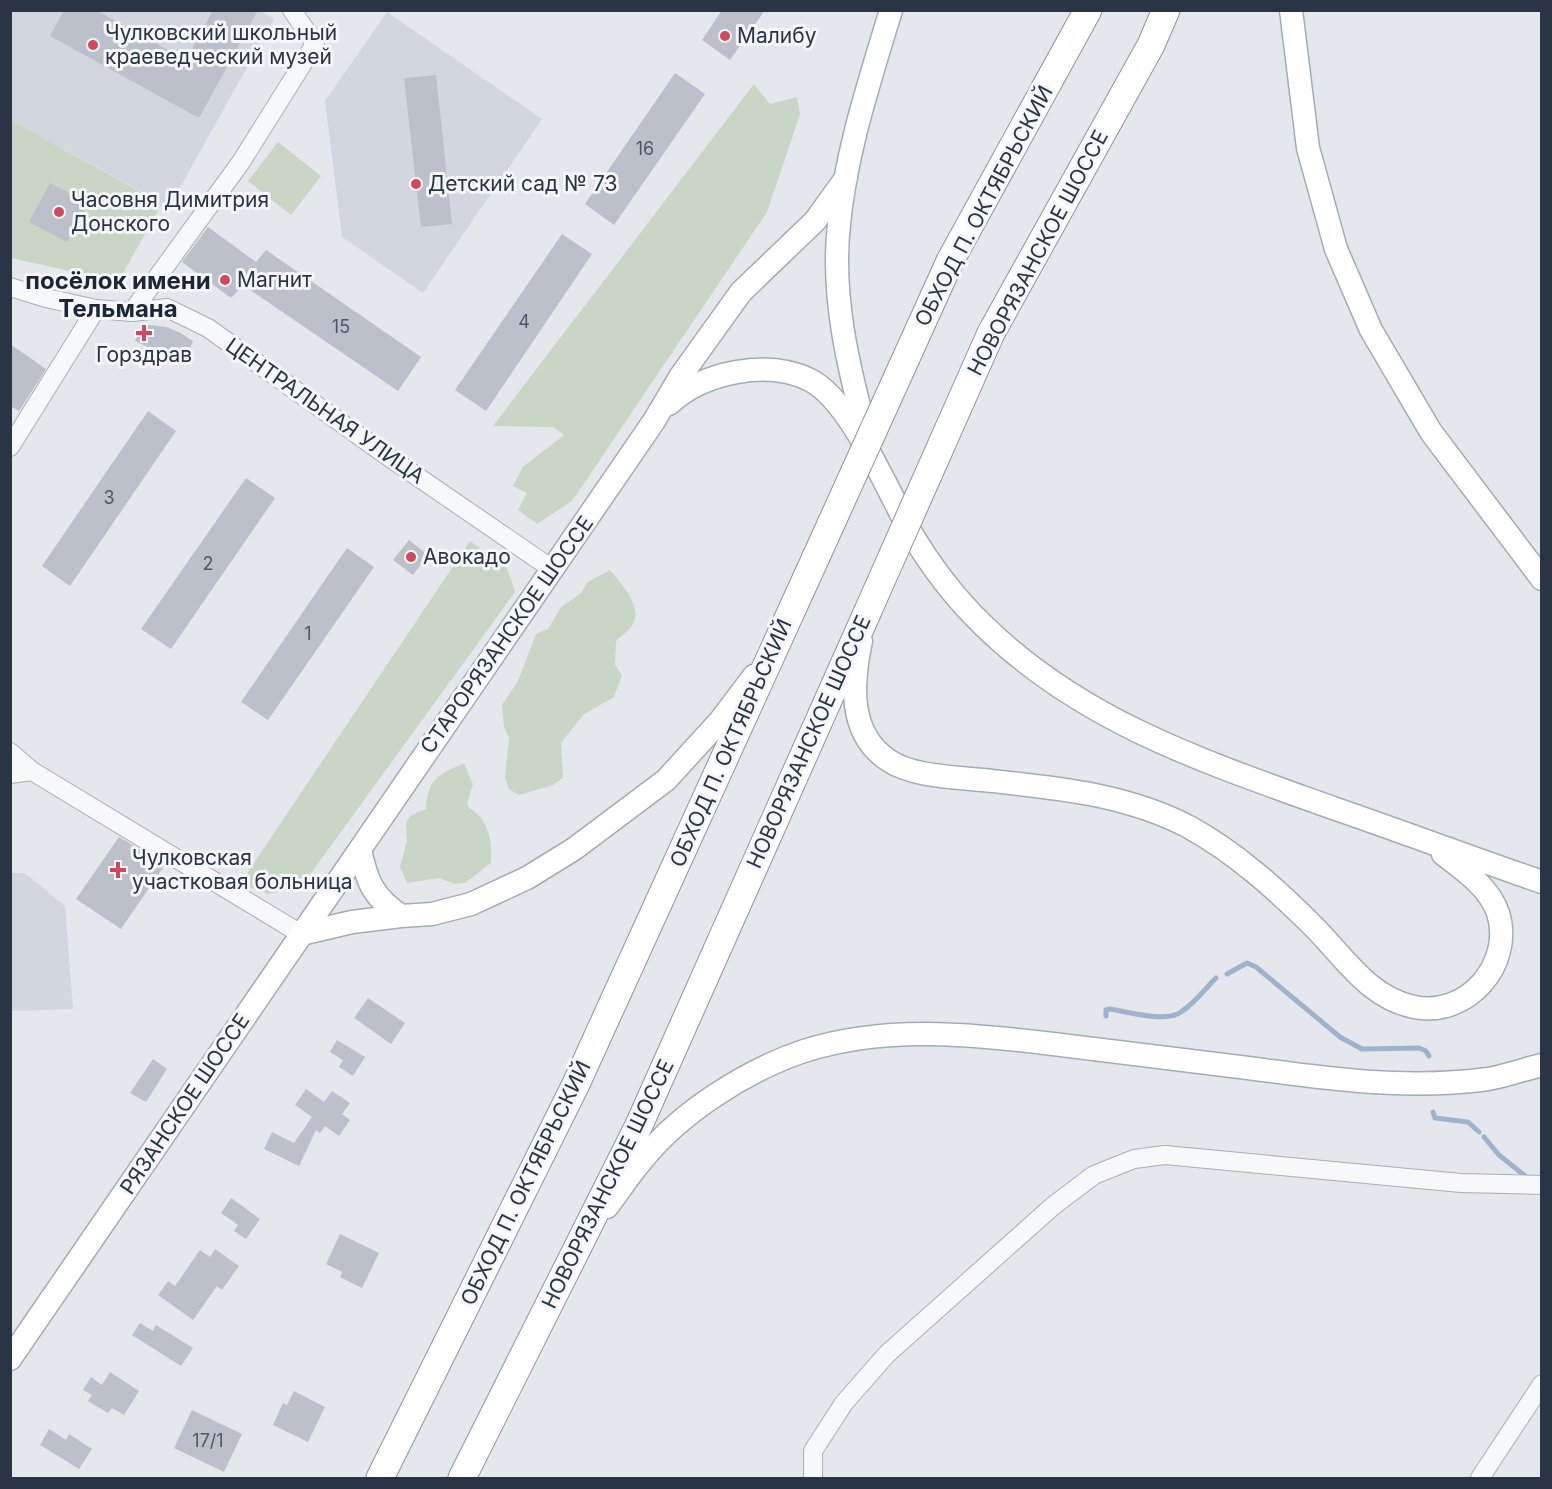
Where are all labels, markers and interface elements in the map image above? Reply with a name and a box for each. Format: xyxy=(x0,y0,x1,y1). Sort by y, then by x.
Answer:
place label: Чулковский школьный краеведческий музей xyxy=(105,20,337,69)
place label: Малибу xyxy=(737,23,817,48)
marker: Малибу xyxy=(718,29,732,43)
marker: Чулковский школьный краеведческий музей xyxy=(86,38,100,52)
street label: ОБХОД П. ОКТЯБРЬСКИЙ xyxy=(909,81,1058,330)
street label: НОВОРЯЗАНСКОЕ ШОССЕ xyxy=(962,126,1113,380)
house number: 16 xyxy=(636,138,654,159)
place label: Детский сад № 73 xyxy=(428,171,617,196)
marker: Детский сад № 73 xyxy=(409,177,423,191)
place label: Часовня Димитрия Донского xyxy=(71,187,269,236)
marker: Часовня Димитрия Донского xyxy=(52,205,66,219)
district label: посёлок имени Тельмана xyxy=(25,266,211,323)
place label: Магнит xyxy=(237,267,312,292)
marker: Магнит xyxy=(218,273,232,287)
house number: 4 xyxy=(518,311,530,332)
house number: 15 xyxy=(332,316,350,337)
marker: Горздрав xyxy=(137,326,151,340)
street label: ЦЕНТРАЛЬНАЯ УЛИЦА xyxy=(221,333,429,489)
place label: Горздрав xyxy=(96,342,192,367)
house number: 3 xyxy=(103,487,115,508)
street label: СТАРОРЯЗАНСКОЕ ШОССЕ xyxy=(415,511,598,758)
place label: Авокадо xyxy=(423,544,511,569)
marker: Авокадо xyxy=(404,550,418,564)
house number: 2 xyxy=(203,553,213,574)
street label: НОВОРЯЗАНСКОЕ ШОССЕ xyxy=(741,611,876,872)
street label: ОБХОД П. ОКТЯБРЬСКИЙ xyxy=(664,614,797,871)
house number: 1 xyxy=(304,623,312,644)
place label: Чулковская участковая больница xyxy=(132,845,352,894)
marker: Чулковская участковая больница xyxy=(109,861,127,879)
street label: РЯЗАНСКОЕ ШОССЕ xyxy=(115,1009,254,1199)
street label: НОВОРЯЗАНСКОЕ ШОССЕ xyxy=(536,1055,679,1313)
street label: ОБХОД П. ОКТЯБРЬСКИЙ xyxy=(454,1056,596,1309)
house number: 17/1 xyxy=(192,1430,224,1451)

